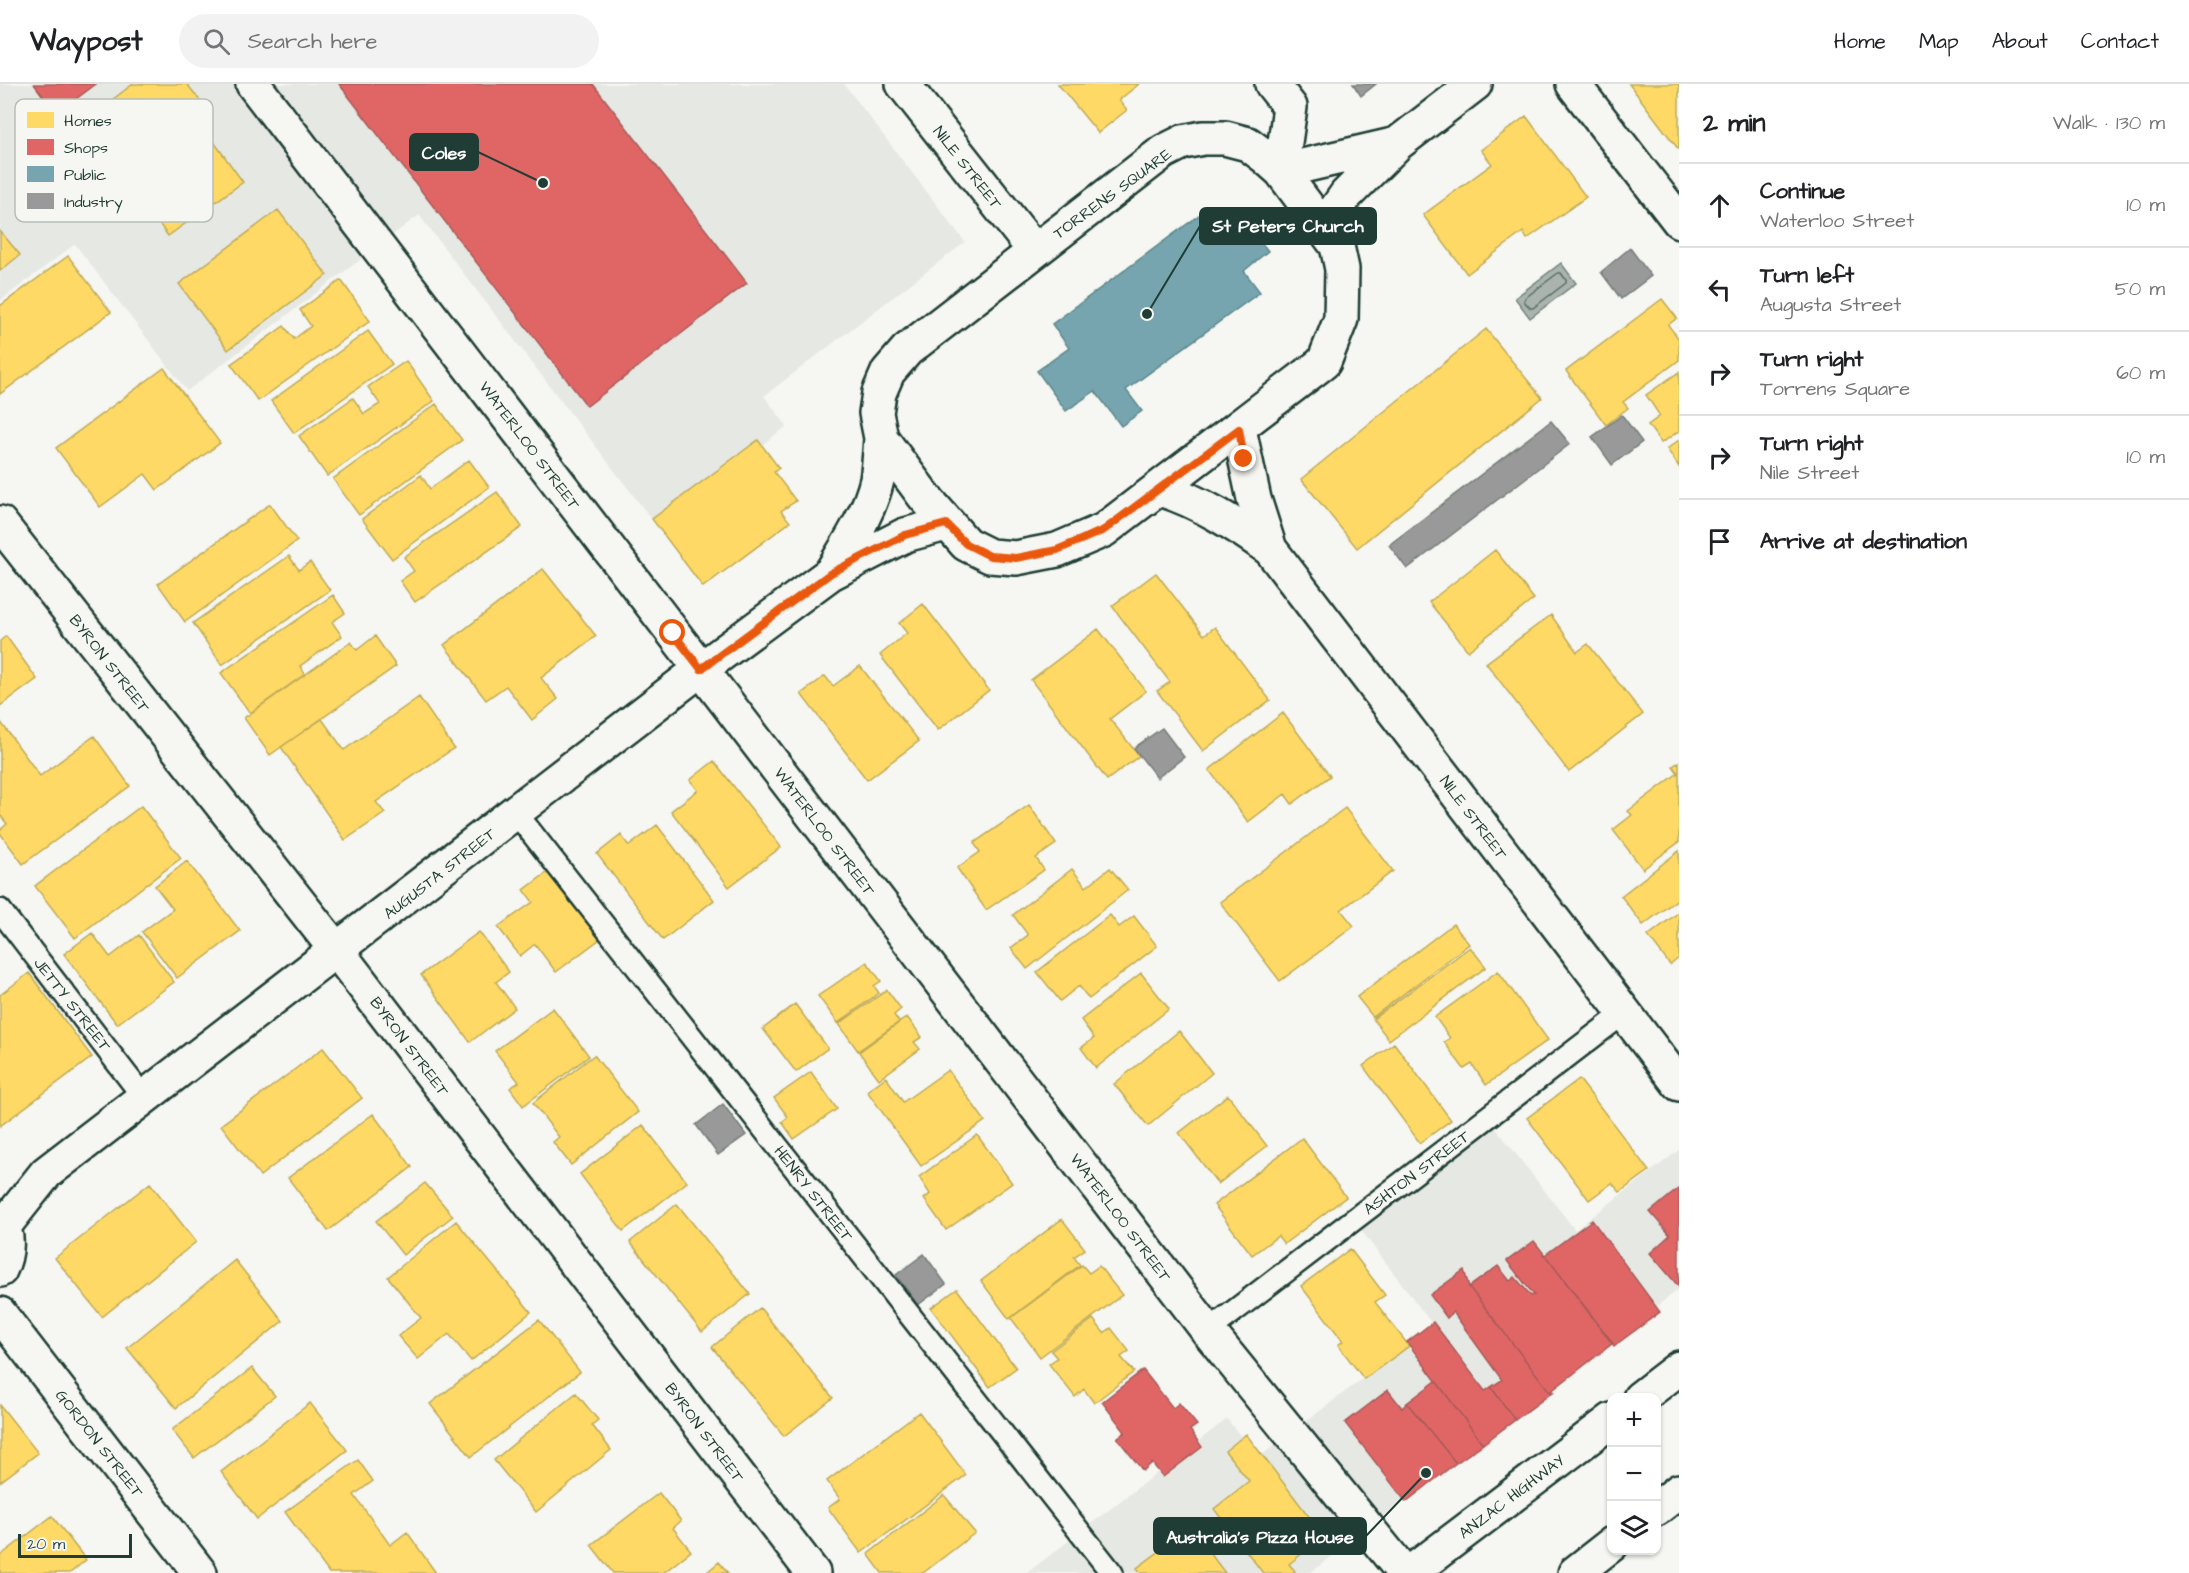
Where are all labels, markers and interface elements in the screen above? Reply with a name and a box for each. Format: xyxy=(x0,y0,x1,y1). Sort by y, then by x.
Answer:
search box xyxy=(179,14,599,68)
text: Waypost xyxy=(30,22,143,61)
icon: search xyxy=(200,25,233,58)
text: Search here xyxy=(248,26,378,57)
text: Home xyxy=(1834,27,1886,56)
text: Map xyxy=(1919,27,1959,56)
text: About xyxy=(1992,27,2048,56)
text: Contact xyxy=(2081,27,2159,56)
legend xyxy=(15,99,213,222)
text: 2 min xyxy=(1703,105,1765,141)
text: Walk · 130 m xyxy=(2053,109,2165,137)
text: Homes xyxy=(64,110,112,132)
street label: NILE STREET xyxy=(928,121,1007,214)
callout: Coles xyxy=(410,134,478,170)
text: Shops xyxy=(64,137,108,159)
text: Coles xyxy=(422,141,466,166)
street label: TORRENS SQUARE xyxy=(1049,143,1177,244)
text: Public xyxy=(64,164,106,186)
text: Continue xyxy=(1760,176,1845,207)
icon: ahead xyxy=(1703,189,1736,222)
text: Industry xyxy=(64,191,123,214)
text: 10 m xyxy=(2126,191,2165,219)
text: Waterloo Street xyxy=(1760,207,1914,235)
callout: St Peters Church xyxy=(1200,208,1376,244)
text: St Peters Church xyxy=(1211,214,1365,239)
text: Turn left xyxy=(1760,260,1854,291)
icon: left xyxy=(1703,273,1736,306)
text: 50 m xyxy=(2115,275,2165,303)
text: Augusta Street xyxy=(1760,291,1901,319)
text: Turn right xyxy=(1760,344,1863,375)
icon: right xyxy=(1703,357,1736,390)
text: 60 m xyxy=(2116,359,2165,387)
text: Torrens Square xyxy=(1760,375,1910,403)
street label: WATERLOO STREET xyxy=(474,377,585,514)
text: Turn right xyxy=(1760,428,1863,459)
icon: right xyxy=(1703,441,1736,474)
text: 10 m xyxy=(2126,443,2165,471)
route end xyxy=(1230,445,1256,471)
text: Nile Street xyxy=(1760,459,1859,487)
icon: arrive xyxy=(1703,525,1736,558)
text: Arrive at destination xyxy=(1760,526,1967,557)
street label: BYRON STREET xyxy=(64,610,155,717)
route start xyxy=(659,619,685,645)
street label: WATERLOO STREET xyxy=(769,763,880,900)
street label: NILE STREET xyxy=(1434,771,1512,864)
street label: AUGUSTA STREET xyxy=(379,823,500,925)
street label: JETTY STREET xyxy=(29,953,116,1056)
street label: BYRON STREET xyxy=(365,992,454,1101)
street label: ASHTON STREET xyxy=(1359,1126,1474,1220)
street label: HENRY STREET xyxy=(769,1141,858,1246)
street label: WATERLOO STREET xyxy=(1065,1149,1176,1286)
street label: BYRON STREET xyxy=(660,1378,749,1487)
street label: GORDON STREET xyxy=(50,1385,148,1502)
map controls xyxy=(1607,1393,1661,1555)
button: + xyxy=(1607,1393,1661,1447)
button: − xyxy=(1607,1447,1661,1501)
street label: ANZAC HIGHWAY xyxy=(1454,1449,1570,1544)
button: layers xyxy=(1607,1501,1661,1555)
callout: Australia's Pizza House xyxy=(1154,1518,1366,1554)
text: Australia's Pizza House xyxy=(1166,1525,1354,1550)
scale bar xyxy=(18,1531,132,1558)
text: 20 m xyxy=(27,1533,65,1555)

